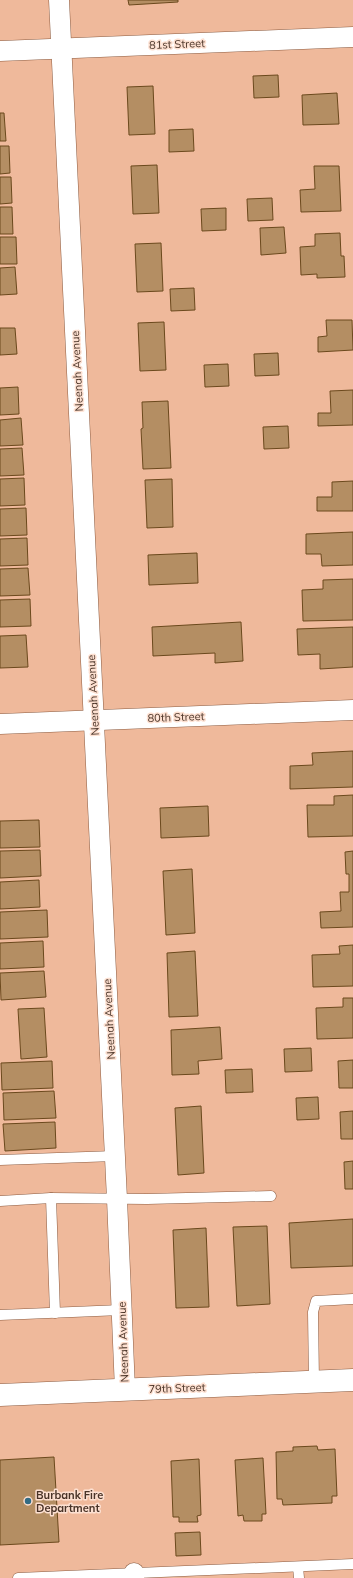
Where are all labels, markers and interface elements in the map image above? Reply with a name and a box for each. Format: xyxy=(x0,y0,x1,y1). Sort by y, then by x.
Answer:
street label: 81st Street xyxy=(149,36,205,52)
street label: Neenah Avenue xyxy=(68,330,86,412)
street label: Neenah Avenue xyxy=(84,654,102,736)
street label: 80th Street xyxy=(147,709,205,725)
street label: Neenah Avenue xyxy=(100,978,118,1060)
street label: Neenah Avenue xyxy=(115,1301,131,1383)
street label: 79th Street xyxy=(148,1380,206,1396)
place label: Burbank Fire Department xyxy=(36,1488,103,1515)
marker: Burbank Fire Department xyxy=(23,1496,33,1506)

